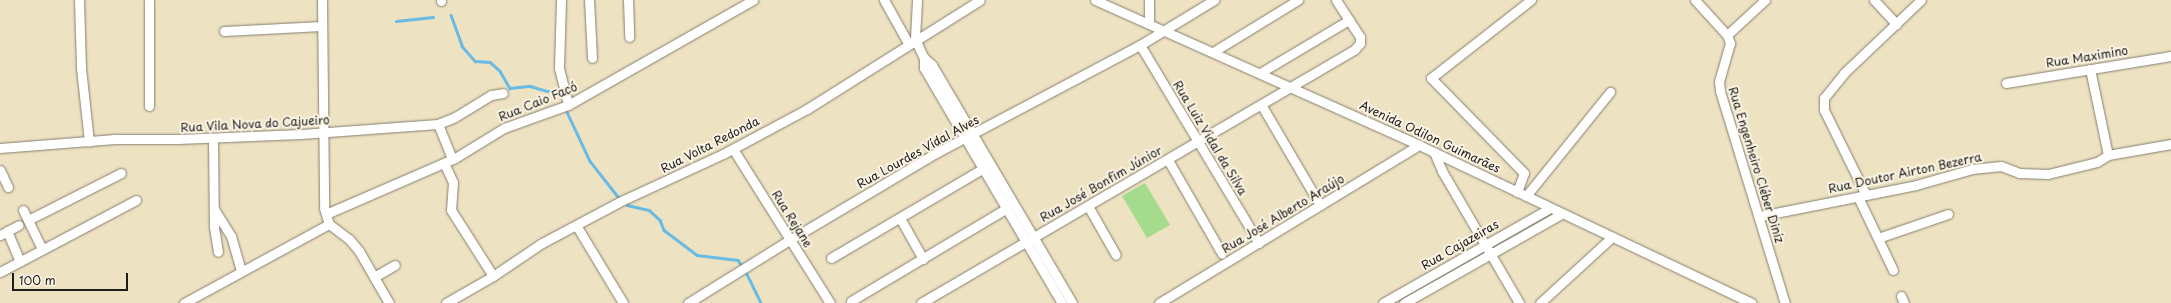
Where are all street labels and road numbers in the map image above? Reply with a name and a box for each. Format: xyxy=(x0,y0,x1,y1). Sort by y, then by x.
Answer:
street label: Rua Maximino xyxy=(2045,43,2129,71)
street label: Rua Luiz Vidal da Silva xyxy=(1170,77,1250,199)
street label: Rua Caio Facó xyxy=(496,80,580,124)
street label: Rua Engenheiro Cléber Diniz xyxy=(1725,84,1787,246)
street label: Avenida Odilon Guimarães xyxy=(1358,98,1502,176)
street label: Rua Lourdes Vídal Alves xyxy=(854,112,982,192)
street label: Rua Vila Nova do Cajueiro xyxy=(179,113,331,135)
street label: Rua Volta Redonda xyxy=(658,114,762,176)
street label: Rua José Bonfim Júnior xyxy=(1037,143,1165,225)
street label: Rua Doutor Airton Bezerra xyxy=(1827,150,1983,196)
street label: Rua José Alberto Araújo xyxy=(1218,171,1348,257)
street label: Rua Rejane xyxy=(768,187,816,251)
street label: Rua Cajazeiras xyxy=(1419,217,1501,273)

